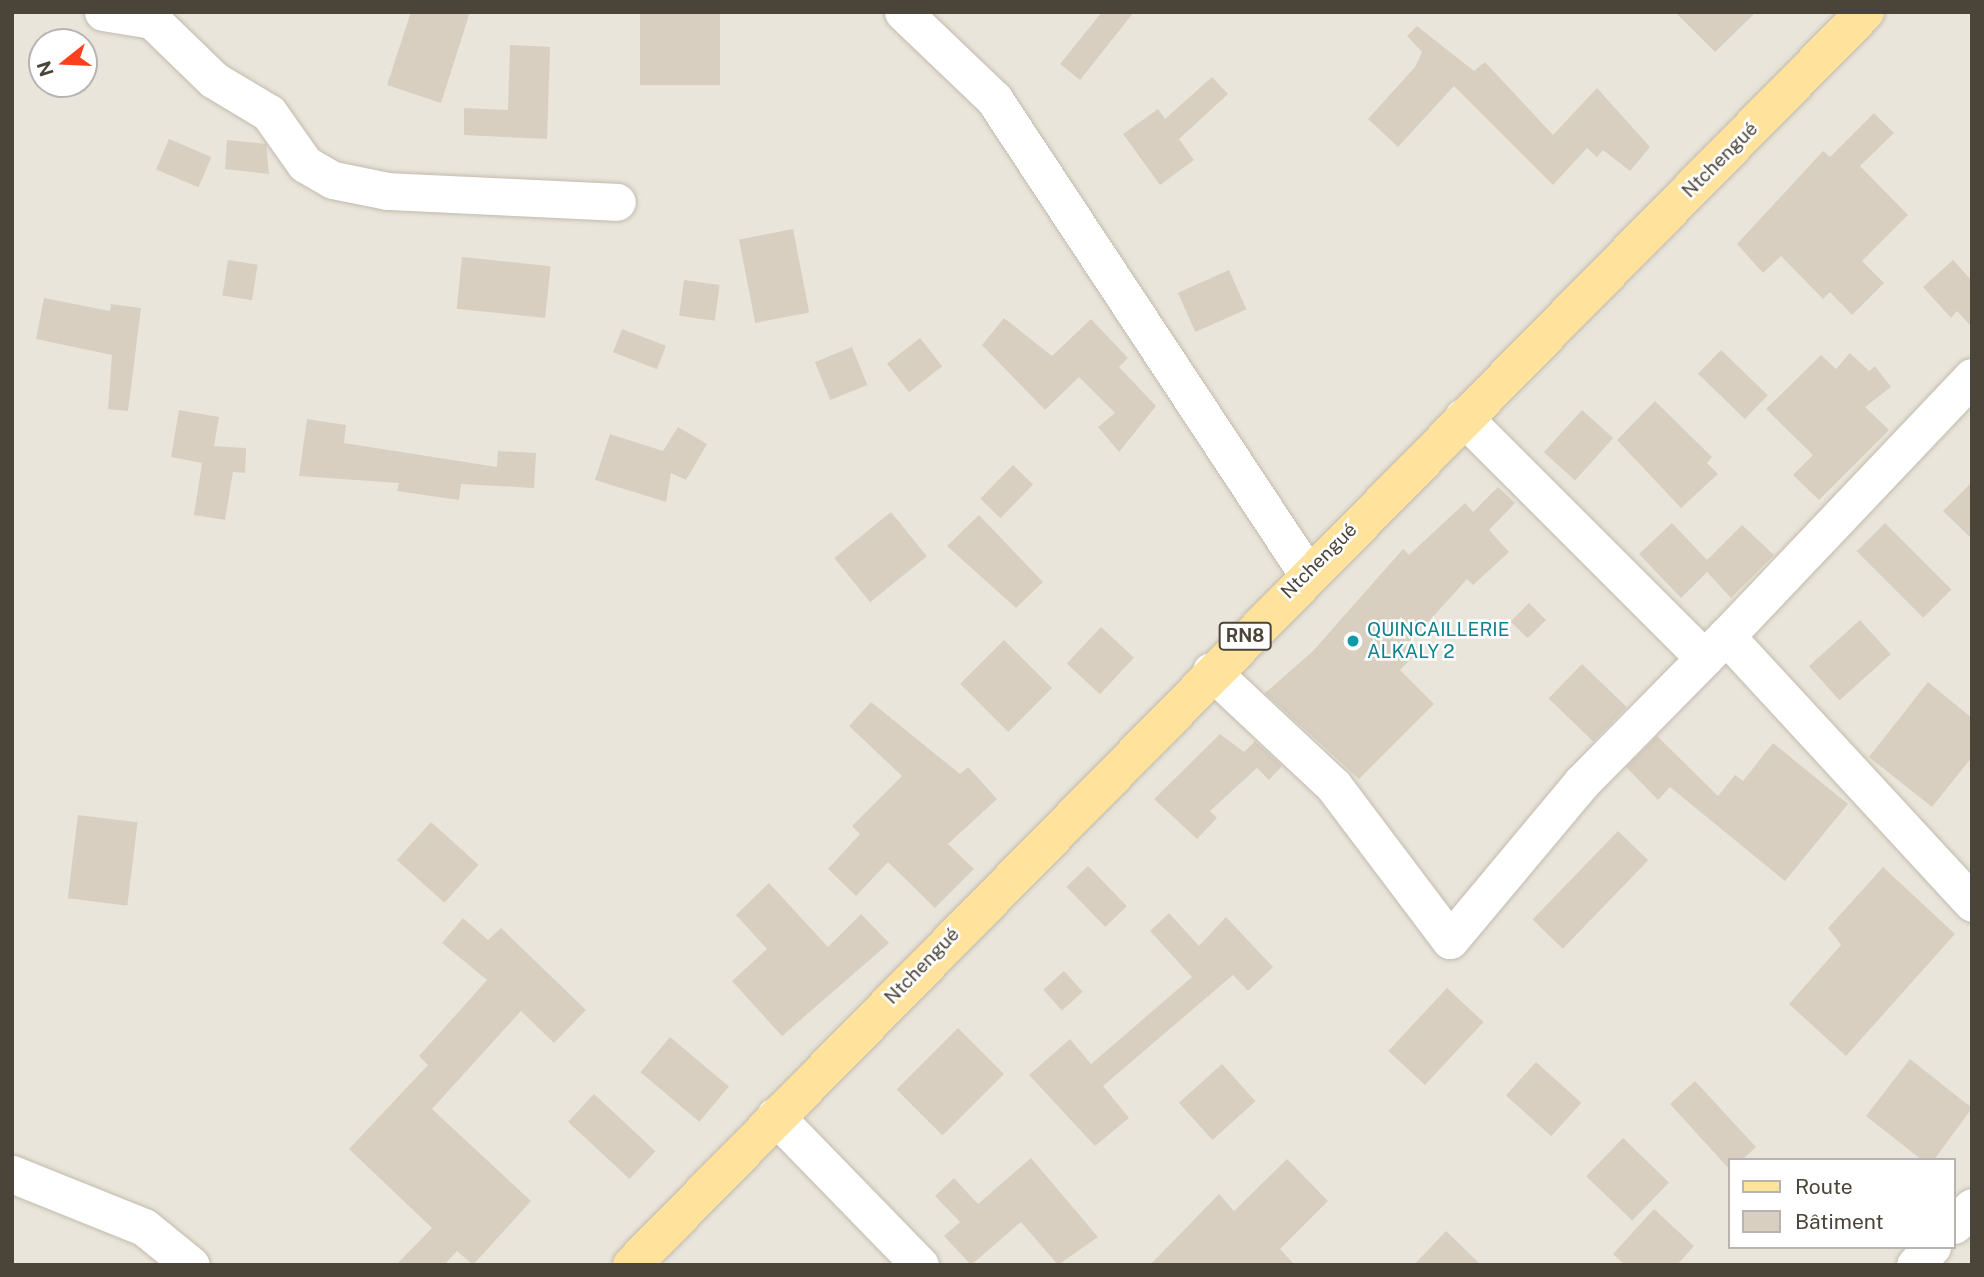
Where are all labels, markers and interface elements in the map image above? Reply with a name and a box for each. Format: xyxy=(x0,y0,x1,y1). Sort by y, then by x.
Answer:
north arrow xyxy=(28,28,98,98)
text: N xyxy=(32,58,58,79)
street label: Ntchengué xyxy=(1677,117,1763,203)
street label: Ntchengué xyxy=(1276,518,1362,604)
place label: QUINCAILLERIE ALKALY 2 xyxy=(1367,619,1510,663)
road number: RN8 xyxy=(1217,622,1273,650)
marker: QUINCAILLERIE ALKALY 2 xyxy=(1345,633,1361,649)
street label: Ntchengué xyxy=(880,923,964,1009)
legend xyxy=(1728,1158,1956,1249)
text: Route xyxy=(1795,1174,1853,1199)
text: Bâtiment xyxy=(1795,1209,1884,1234)

